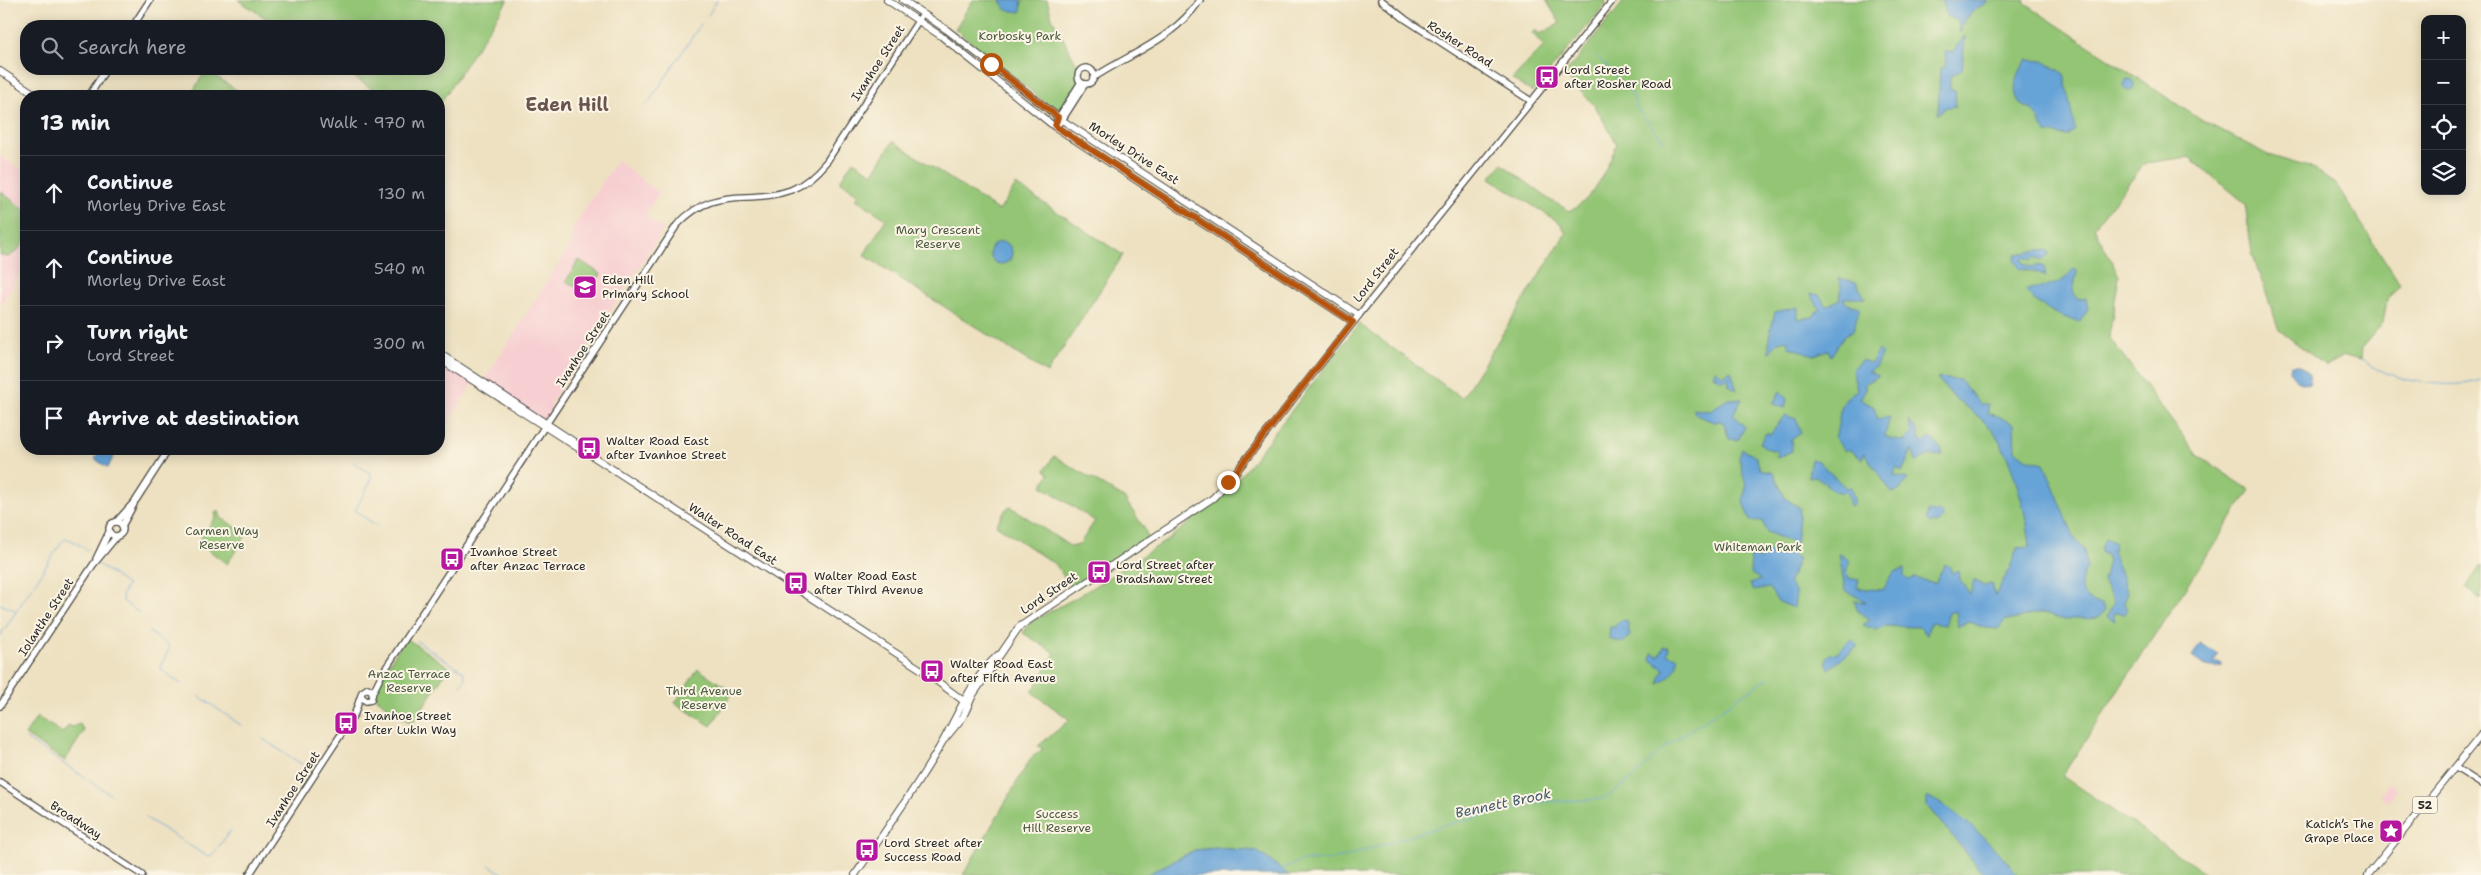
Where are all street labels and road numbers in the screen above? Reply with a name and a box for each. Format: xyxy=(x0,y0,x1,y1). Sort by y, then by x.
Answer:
street label: Rosher Road xyxy=(1424,17,1496,71)
street label: Ivanhoe Street xyxy=(847,22,909,104)
street label: Morley Drive East xyxy=(1086,118,1182,188)
street label: Lord Street xyxy=(1350,244,1402,306)
street label: Ivanhoe Street xyxy=(552,308,614,390)
street label: Walter Road East xyxy=(685,499,781,569)
street label: Lord Street xyxy=(1017,568,1081,618)
street label: Iolanthe Street xyxy=(15,575,77,659)
street label: Ivanhoe Street xyxy=(262,748,324,830)
road number: 52 xyxy=(2412,796,2438,814)
street label: Broadway xyxy=(47,797,105,843)

